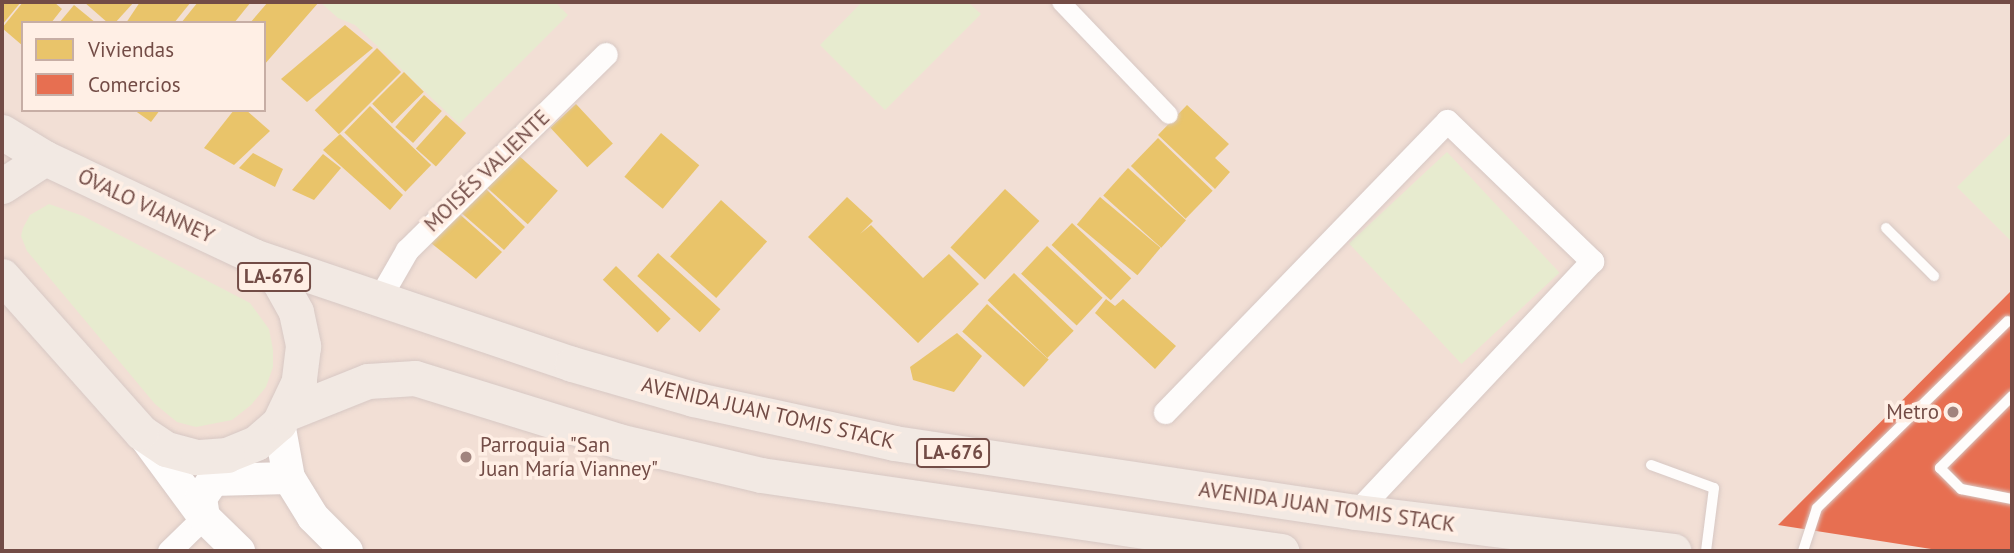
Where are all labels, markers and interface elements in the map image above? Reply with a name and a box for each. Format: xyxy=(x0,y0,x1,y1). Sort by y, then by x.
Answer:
legend xyxy=(21,21,266,112)
text: Viviendas xyxy=(88,36,174,63)
text: Comercios xyxy=(88,71,181,98)
street label: MOISÉS VALIENTE xyxy=(419,105,555,237)
street label: ÓVALO VIANNEY xyxy=(74,163,218,249)
road number: LA-676 xyxy=(236,262,312,292)
street label: AVENIDA JUAN TOMIS STACK xyxy=(638,371,898,455)
place label: Metro xyxy=(1886,399,1939,425)
marker: Metro xyxy=(1945,404,1961,420)
place label: Parroquia "San Juan María Vianney" xyxy=(480,432,659,482)
road number: LA-676 xyxy=(914,437,992,468)
marker: Parroquia "San Juan María Vianney" xyxy=(458,449,474,465)
street label: AVENIDA JUAN TOMIS STACK xyxy=(1196,476,1458,538)

